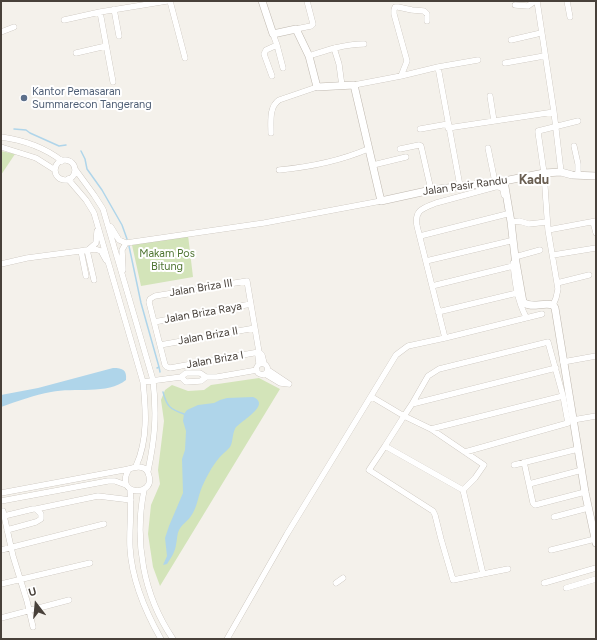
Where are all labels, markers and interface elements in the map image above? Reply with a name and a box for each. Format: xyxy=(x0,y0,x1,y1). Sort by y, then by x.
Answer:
place label: Kantor Pemasaran Summarecon Tangerang xyxy=(32,85,152,111)
marker: Kantor Pemasaran Summarecon Tangerang xyxy=(19,93,29,103)
district label: Kadu xyxy=(519,172,549,188)
street label: Jalan Pasir Randu xyxy=(422,174,508,198)
park label: Makam Pos Bitung xyxy=(139,247,195,273)
street label: Jalan Briza III xyxy=(168,276,234,300)
street label: Jalan Briza Raya xyxy=(163,300,243,326)
street label: Jalan Briza II xyxy=(177,324,239,348)
street label: Jalan Briza I xyxy=(185,348,245,372)
north arrow xyxy=(16,584,56,624)
text: U xyxy=(27,585,38,599)

